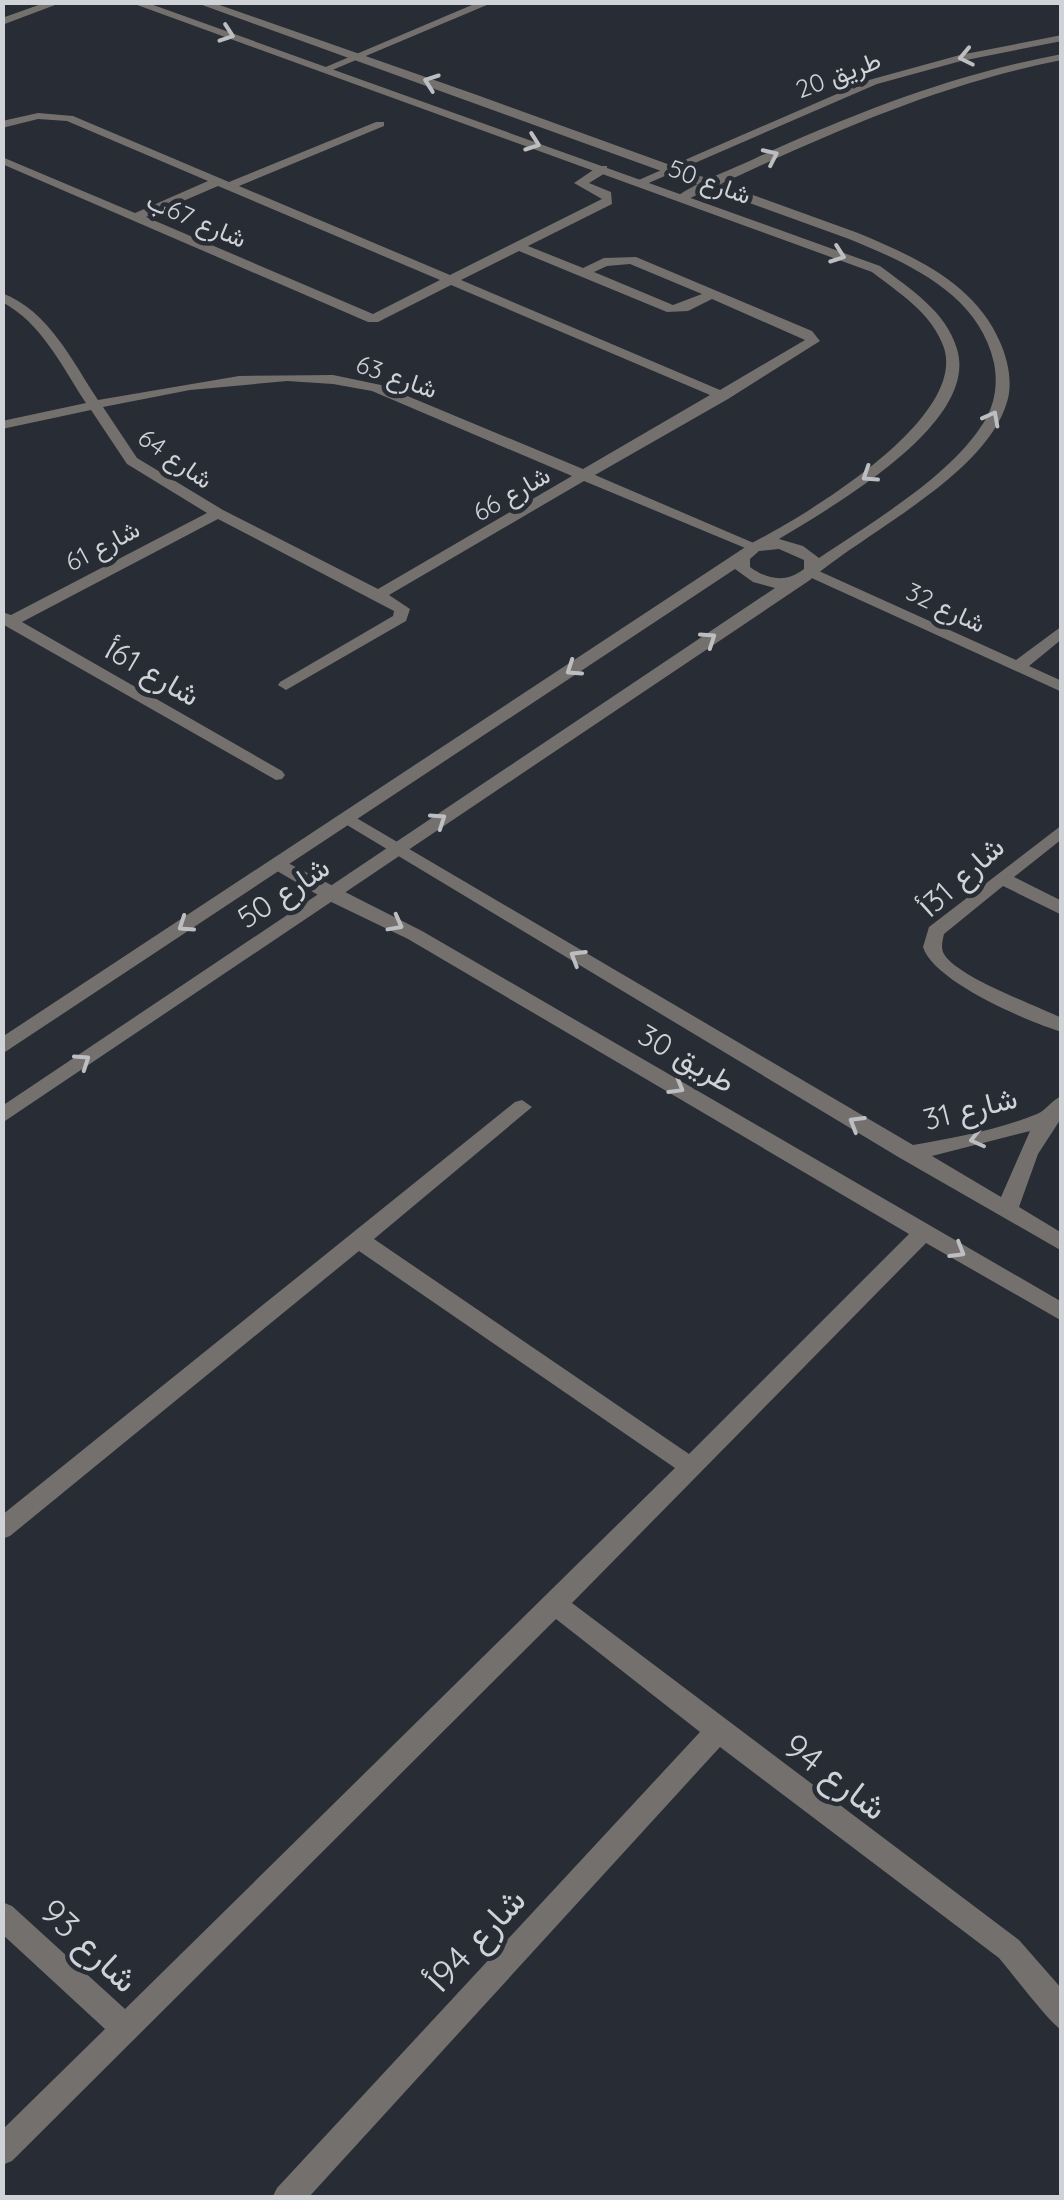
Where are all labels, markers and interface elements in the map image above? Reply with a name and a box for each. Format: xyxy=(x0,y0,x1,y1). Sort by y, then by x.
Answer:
one-way arrow xyxy=(217,23,234,43)
street label: طريق 20 xyxy=(791,44,885,105)
one-way arrow xyxy=(958,45,975,66)
one-way arrow xyxy=(423,74,440,94)
one-way arrow xyxy=(523,131,540,152)
one-way arrow xyxy=(760,149,778,169)
street label: شارع 50 xyxy=(664,152,756,212)
street label: شارع 67ب xyxy=(142,184,252,256)
one-way arrow xyxy=(828,243,846,263)
street label: شارع 63 xyxy=(352,348,442,406)
one-way arrow xyxy=(980,410,999,429)
street label: شارع 64 xyxy=(132,421,219,496)
street label: شارع 66 xyxy=(467,459,556,529)
one-way arrow xyxy=(862,462,880,481)
street label: شارع 61 xyxy=(60,513,145,579)
street label: شارع 32 xyxy=(901,575,991,641)
street label: شارع 61أ xyxy=(98,630,207,716)
one-way arrow xyxy=(698,632,716,651)
one-way arrow xyxy=(566,656,584,675)
one-way arrow xyxy=(428,814,447,832)
street label: شارع 31أ xyxy=(910,828,1013,926)
street label: شارع 50 xyxy=(230,848,337,938)
one-way arrow xyxy=(385,912,403,932)
one-way arrow xyxy=(178,913,196,932)
one-way arrow xyxy=(570,950,588,969)
street label: طريق 30 xyxy=(632,1015,742,1101)
one-way arrow xyxy=(73,1055,91,1074)
one-way arrow xyxy=(666,1075,684,1094)
street label: شارع 31 xyxy=(919,1078,1021,1140)
one-way arrow xyxy=(849,1116,867,1135)
one-way arrow xyxy=(969,1127,986,1148)
one-way arrow xyxy=(947,1239,965,1258)
street label: شارع 94 xyxy=(774,1723,896,1831)
street label: شارع 94أ xyxy=(416,1878,536,2002)
street label: شارع 93 xyxy=(30,1889,148,2003)

